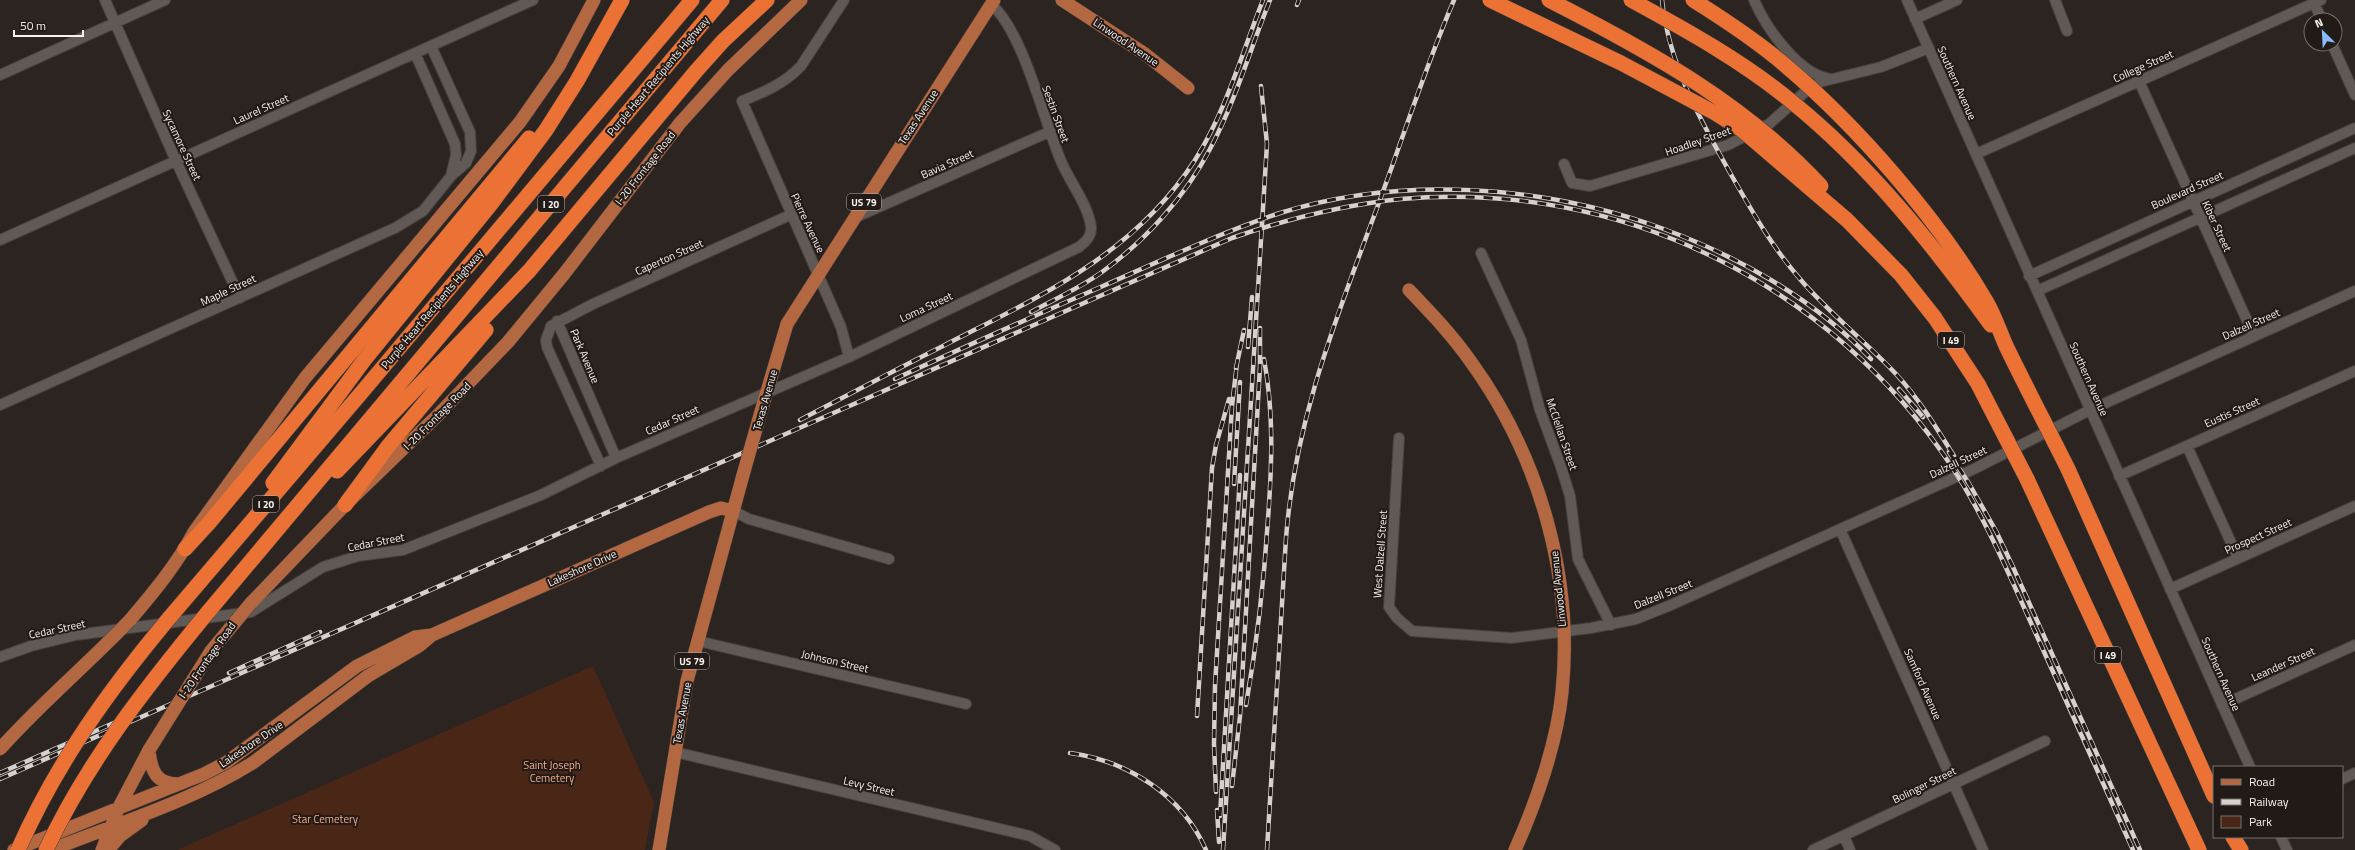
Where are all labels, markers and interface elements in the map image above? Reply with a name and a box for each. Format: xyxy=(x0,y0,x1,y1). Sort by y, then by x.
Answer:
scale bar xyxy=(14,12,83,38)
street label: Purple Heart Recipients Highway xyxy=(603,12,713,139)
north arrow xyxy=(2303,12,2343,52)
street label: Linwood Avenue xyxy=(1090,14,1162,70)
text: N xyxy=(2312,14,2326,32)
text: 50 m xyxy=(20,16,46,35)
street label: Southern Avenue xyxy=(1934,43,1981,123)
street label: College Street xyxy=(2110,46,2176,86)
street label: Sestin Street xyxy=(1038,83,1074,145)
street label: Texas Avenue xyxy=(894,86,942,148)
street label: Laurel Street xyxy=(231,90,291,128)
street label: Sycamore Street xyxy=(159,107,205,183)
street label: Hoadley Street xyxy=(1663,122,1733,160)
street label: I-20 Frontage Road xyxy=(611,127,679,208)
street label: Bavia Street xyxy=(918,145,976,183)
street label: Boulevard Street xyxy=(2148,167,2226,213)
street label: Pierre Avenue xyxy=(787,190,829,256)
road number: US 79 xyxy=(847,194,881,210)
road number: I 20 xyxy=(538,196,564,212)
street label: Kiber Street xyxy=(2198,198,2236,254)
street label: Caperton Street xyxy=(632,235,706,279)
street label: Purple Heart Recipients Highway xyxy=(377,245,487,372)
street label: Maple Street xyxy=(198,270,258,310)
street label: Loma Street xyxy=(897,288,955,326)
street label: Dalzell Street xyxy=(2220,304,2282,344)
street label: Park Avenue xyxy=(566,326,604,386)
road number: I 49 xyxy=(1938,332,1964,348)
street label: Southern Avenue xyxy=(2066,339,2113,419)
street label: Texas Avenue xyxy=(749,367,781,432)
street label: I-20 Frontage Road xyxy=(400,378,475,453)
street label: Eustis Street xyxy=(2202,393,2262,431)
street label: McClellan Street xyxy=(1542,396,1582,472)
street label: Cedar Street xyxy=(643,401,702,439)
street label: Dalzell Street xyxy=(1927,442,1989,482)
road number: I 20 xyxy=(253,496,279,512)
street label: West Dalzell Street xyxy=(1369,509,1391,598)
street label: Prospect Street xyxy=(2222,514,2294,558)
street label: Cedar Street xyxy=(346,529,406,555)
street label: Lakeshore Drive xyxy=(545,545,619,590)
street label: Linwood Avenue xyxy=(1546,550,1570,628)
street label: Dalzell Street xyxy=(1631,575,1695,613)
street label: Cedar Street xyxy=(27,615,87,643)
street label: I-20 Frontage Road xyxy=(175,618,239,701)
street label: Southern Avenue xyxy=(2198,634,2245,714)
street label: Leander Street xyxy=(2249,643,2318,685)
street label: Johnson Street xyxy=(800,646,870,677)
street label: Samford Avenue xyxy=(1900,646,1946,723)
road number: I 49 xyxy=(2095,647,2121,663)
road number: US 79 xyxy=(675,653,709,669)
street label: Texas Avenue xyxy=(669,680,695,745)
street label: Lakeshore Drive xyxy=(216,716,287,771)
park label: Saint Joseph Cemetery xyxy=(523,757,581,786)
street label: Bolinger Street xyxy=(1889,763,1959,807)
legend xyxy=(2213,766,2343,838)
street label: Levy Street xyxy=(842,772,896,800)
text: Road xyxy=(2249,772,2275,791)
text: Railway xyxy=(2249,792,2289,811)
park label: Star Cemetery xyxy=(292,811,359,827)
text: Park xyxy=(2249,812,2272,831)

